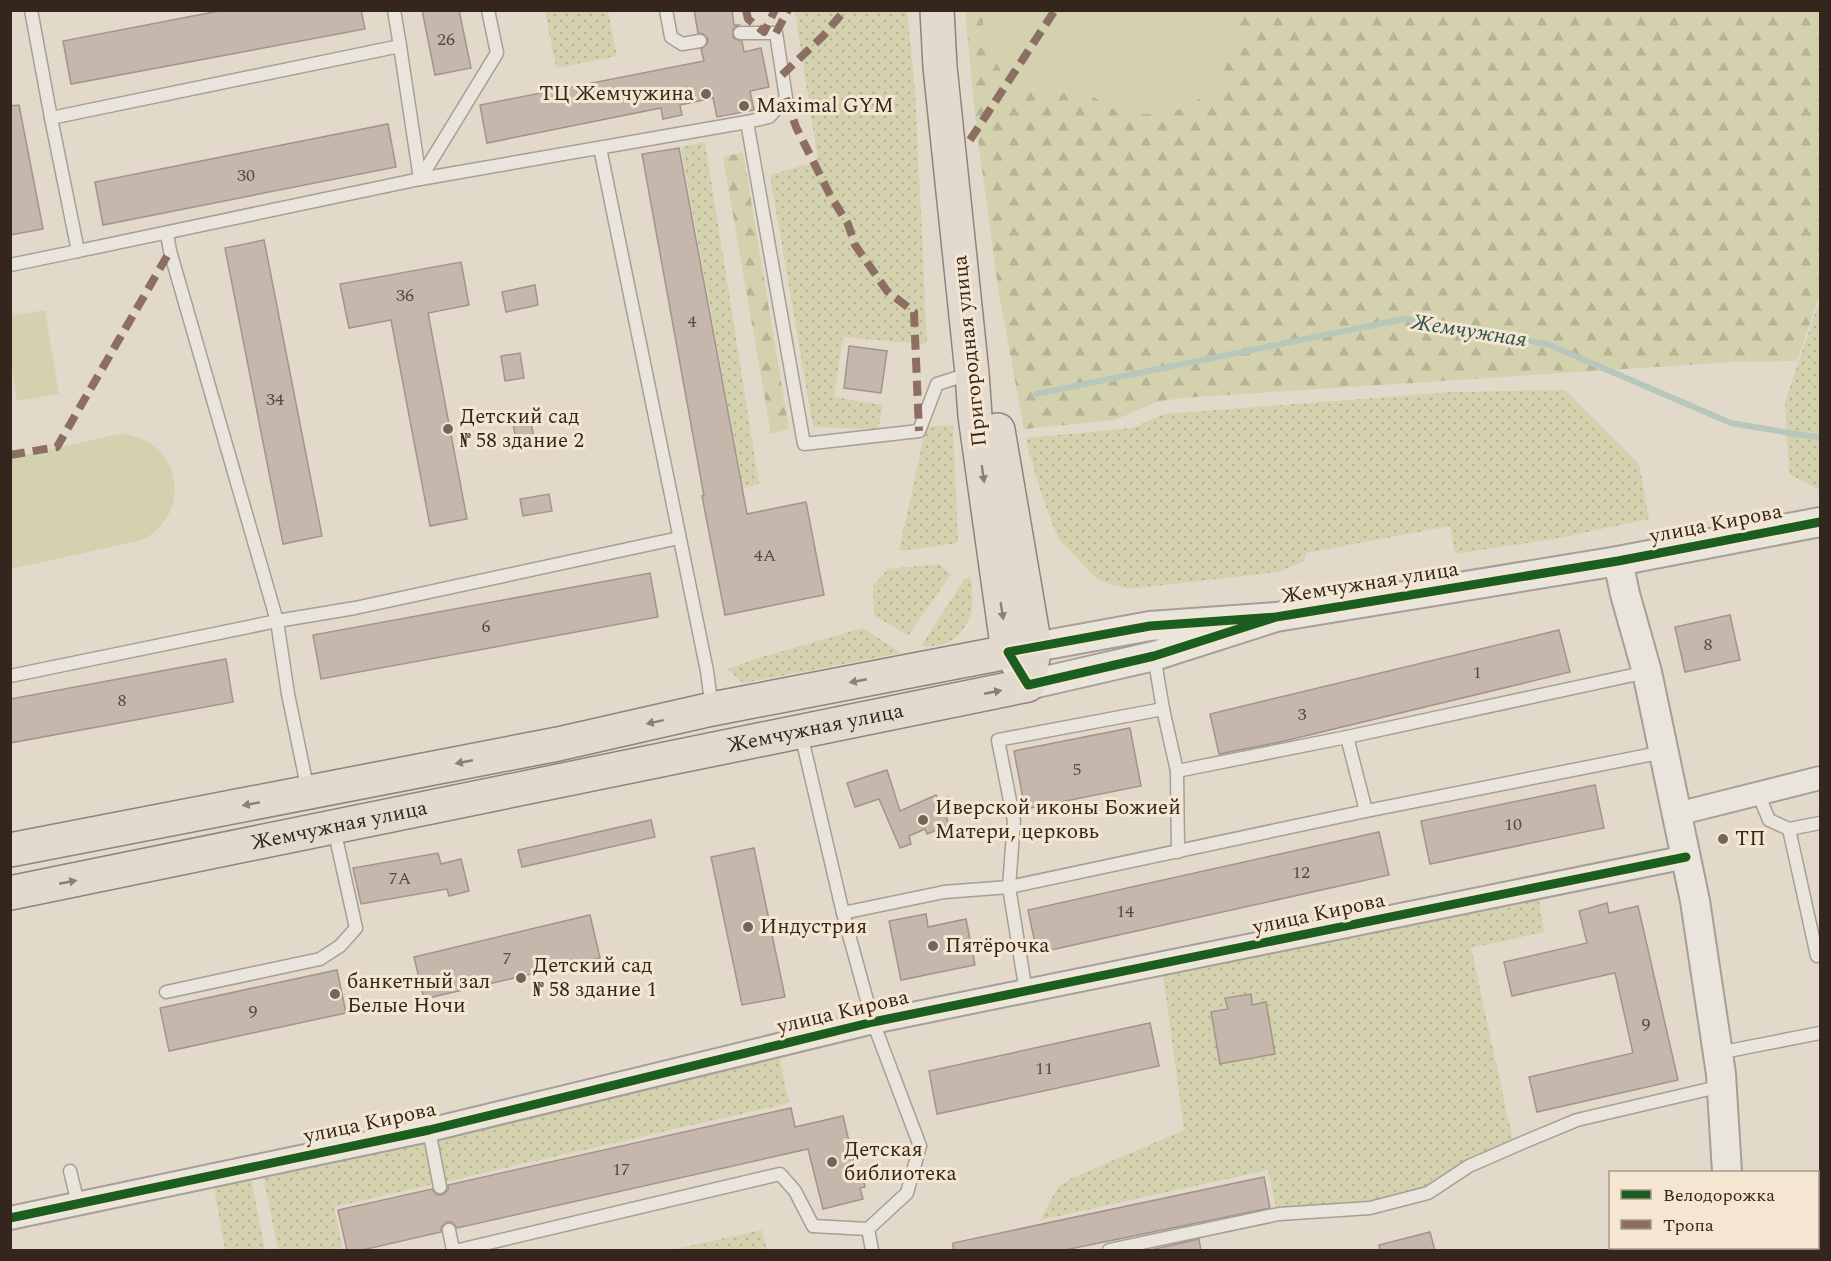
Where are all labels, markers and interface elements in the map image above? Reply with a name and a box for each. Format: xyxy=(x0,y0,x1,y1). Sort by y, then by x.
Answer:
house number: 26 xyxy=(437,26,455,53)
place label: ТЦ Жемчужина xyxy=(539,78,695,110)
marker: ТЦ Жемчужина xyxy=(699,87,713,101)
place label: Maximal GYM xyxy=(756,90,894,122)
marker: Maximal GYM xyxy=(737,99,751,113)
house number: 30 xyxy=(237,162,255,189)
street label: Пригородная улица xyxy=(944,253,996,448)
house number: 36 xyxy=(396,282,414,309)
water label: Жемчужная xyxy=(1408,305,1530,357)
house number: 4 xyxy=(688,308,697,335)
house number: 34 xyxy=(266,386,284,413)
place label: Детский сад № 58 здание 2 xyxy=(460,401,584,457)
marker: Детский сад № 58 здание 2 xyxy=(441,422,455,436)
one-way arrow xyxy=(979,464,988,483)
street label: улица Кирова xyxy=(1646,495,1786,553)
house number: 4А xyxy=(754,542,776,569)
street label: Жемчужная улица xyxy=(1279,553,1462,613)
one-way arrow xyxy=(997,601,1006,620)
house number: 6 xyxy=(482,613,491,640)
house number: 8 xyxy=(1704,631,1713,658)
house number: 1 xyxy=(1473,659,1482,686)
one-way arrow xyxy=(849,677,868,686)
house number: 8 xyxy=(118,687,127,714)
one-way arrow xyxy=(983,687,1002,696)
street label: Жемчужная улица xyxy=(724,695,907,762)
house number: 3 xyxy=(1298,701,1307,728)
one-way arrow xyxy=(645,718,664,727)
house number: 5 xyxy=(1073,756,1082,783)
one-way arrow xyxy=(455,758,474,767)
street label: Жемчужная улица xyxy=(248,792,431,859)
place label: Иверской иконы Божией Матери, церковь xyxy=(935,792,1181,848)
one-way arrow xyxy=(241,800,260,809)
house number: 10 xyxy=(1504,811,1522,838)
marker: Иверской иконы Божией Матери, церковь xyxy=(916,813,930,827)
place label: ТП xyxy=(1735,823,1766,855)
marker: ТП xyxy=(1716,832,1730,846)
house number: 12 xyxy=(1292,859,1310,886)
house number: 7А xyxy=(389,865,411,892)
one-way arrow xyxy=(59,877,78,886)
street label: улица Кирова xyxy=(1249,884,1389,944)
house number: 14 xyxy=(1116,898,1134,925)
place label: Индустрия xyxy=(760,911,867,943)
marker: Индустрия xyxy=(741,920,755,934)
place label: Пятёрочка xyxy=(945,930,1050,962)
marker: Пятёрочка xyxy=(926,939,940,953)
house number: 7 xyxy=(503,945,512,972)
place label: Детский сад № 58 здание 1 xyxy=(533,950,657,1006)
place label: банкетный зал Белые Ночи xyxy=(347,966,490,1022)
marker: Детский сад № 58 здание 1 xyxy=(514,971,528,985)
street label: улица Кирова xyxy=(773,981,913,1043)
marker: банкетный зал Белые Ночи xyxy=(328,987,342,1001)
house number: 9 xyxy=(249,998,258,1025)
house number: 9 xyxy=(1642,1011,1651,1038)
house number: 11 xyxy=(1035,1055,1053,1082)
street label: улица Кирова xyxy=(300,1093,440,1153)
place label: Детская библиотека xyxy=(844,1134,957,1190)
marker: Детская библиотека xyxy=(825,1155,839,1169)
house number: 17 xyxy=(612,1156,630,1183)
legend xyxy=(1609,1171,1819,1249)
text: Велодорожка xyxy=(1663,1182,1775,1209)
text: Тропа xyxy=(1663,1212,1714,1239)

